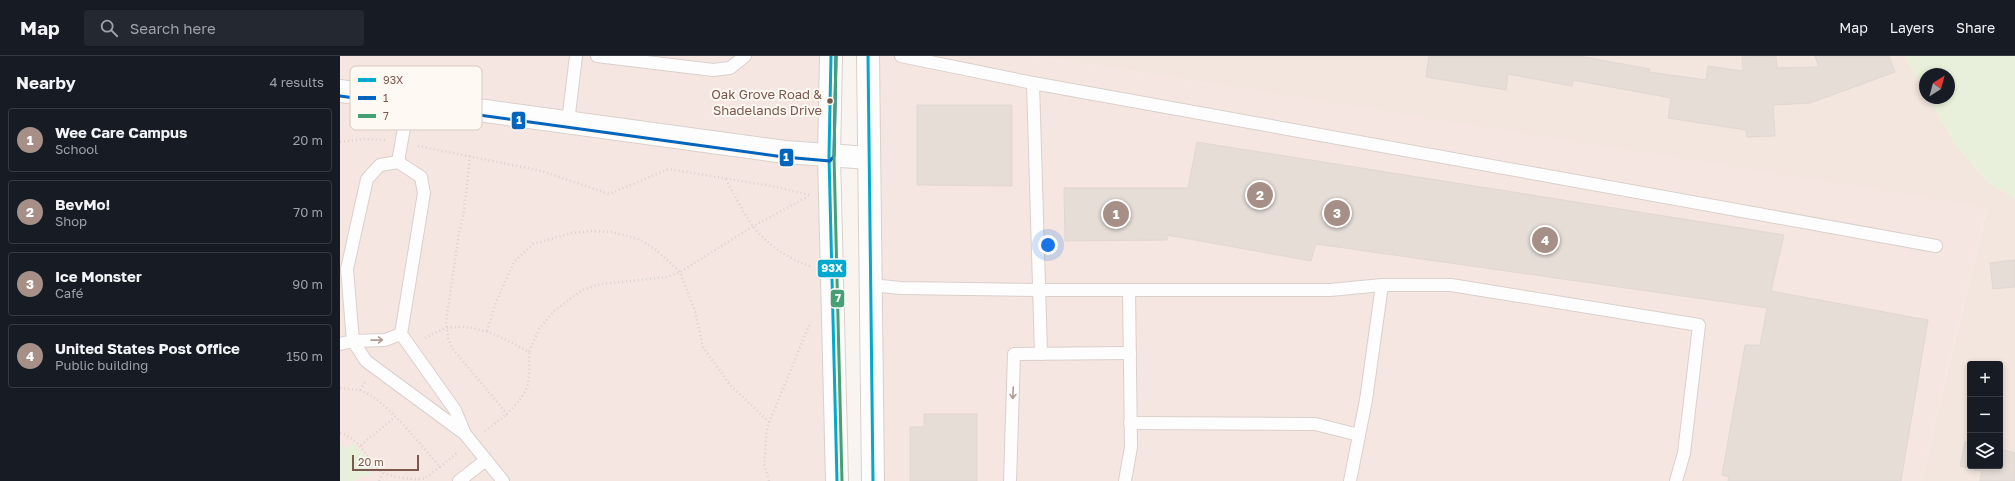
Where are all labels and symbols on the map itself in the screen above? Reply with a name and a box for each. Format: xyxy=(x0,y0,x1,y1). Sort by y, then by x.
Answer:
legend xyxy=(350,66,482,130)
north arrow xyxy=(1919,68,1955,104)
text: 93X xyxy=(383,73,403,86)
place label: Oak Grove Road & Shadelands Drive xyxy=(711,86,822,118)
text: 1 xyxy=(383,91,388,104)
marker: Oak Grove Road & Shadelands Drive xyxy=(825,96,835,106)
text: 7 xyxy=(383,109,389,122)
line badge: 1 xyxy=(511,111,526,130)
text: 1 xyxy=(516,113,522,126)
line badge: 1 xyxy=(779,148,794,167)
text: 1 xyxy=(783,150,789,163)
pin: 2 xyxy=(1247,180,1273,210)
pin: 3 xyxy=(1324,198,1350,228)
pin: 1 xyxy=(1103,199,1129,229)
pin: 4 xyxy=(1532,225,1558,255)
your location xyxy=(1038,235,1058,255)
line badge: 93X xyxy=(817,259,847,278)
text: 93X xyxy=(821,261,843,274)
line badge: 7 xyxy=(830,289,845,308)
text: 7 xyxy=(835,291,841,304)
one-way arrow xyxy=(370,336,383,344)
one-way arrow xyxy=(1009,386,1017,399)
scale bar xyxy=(352,453,419,472)

